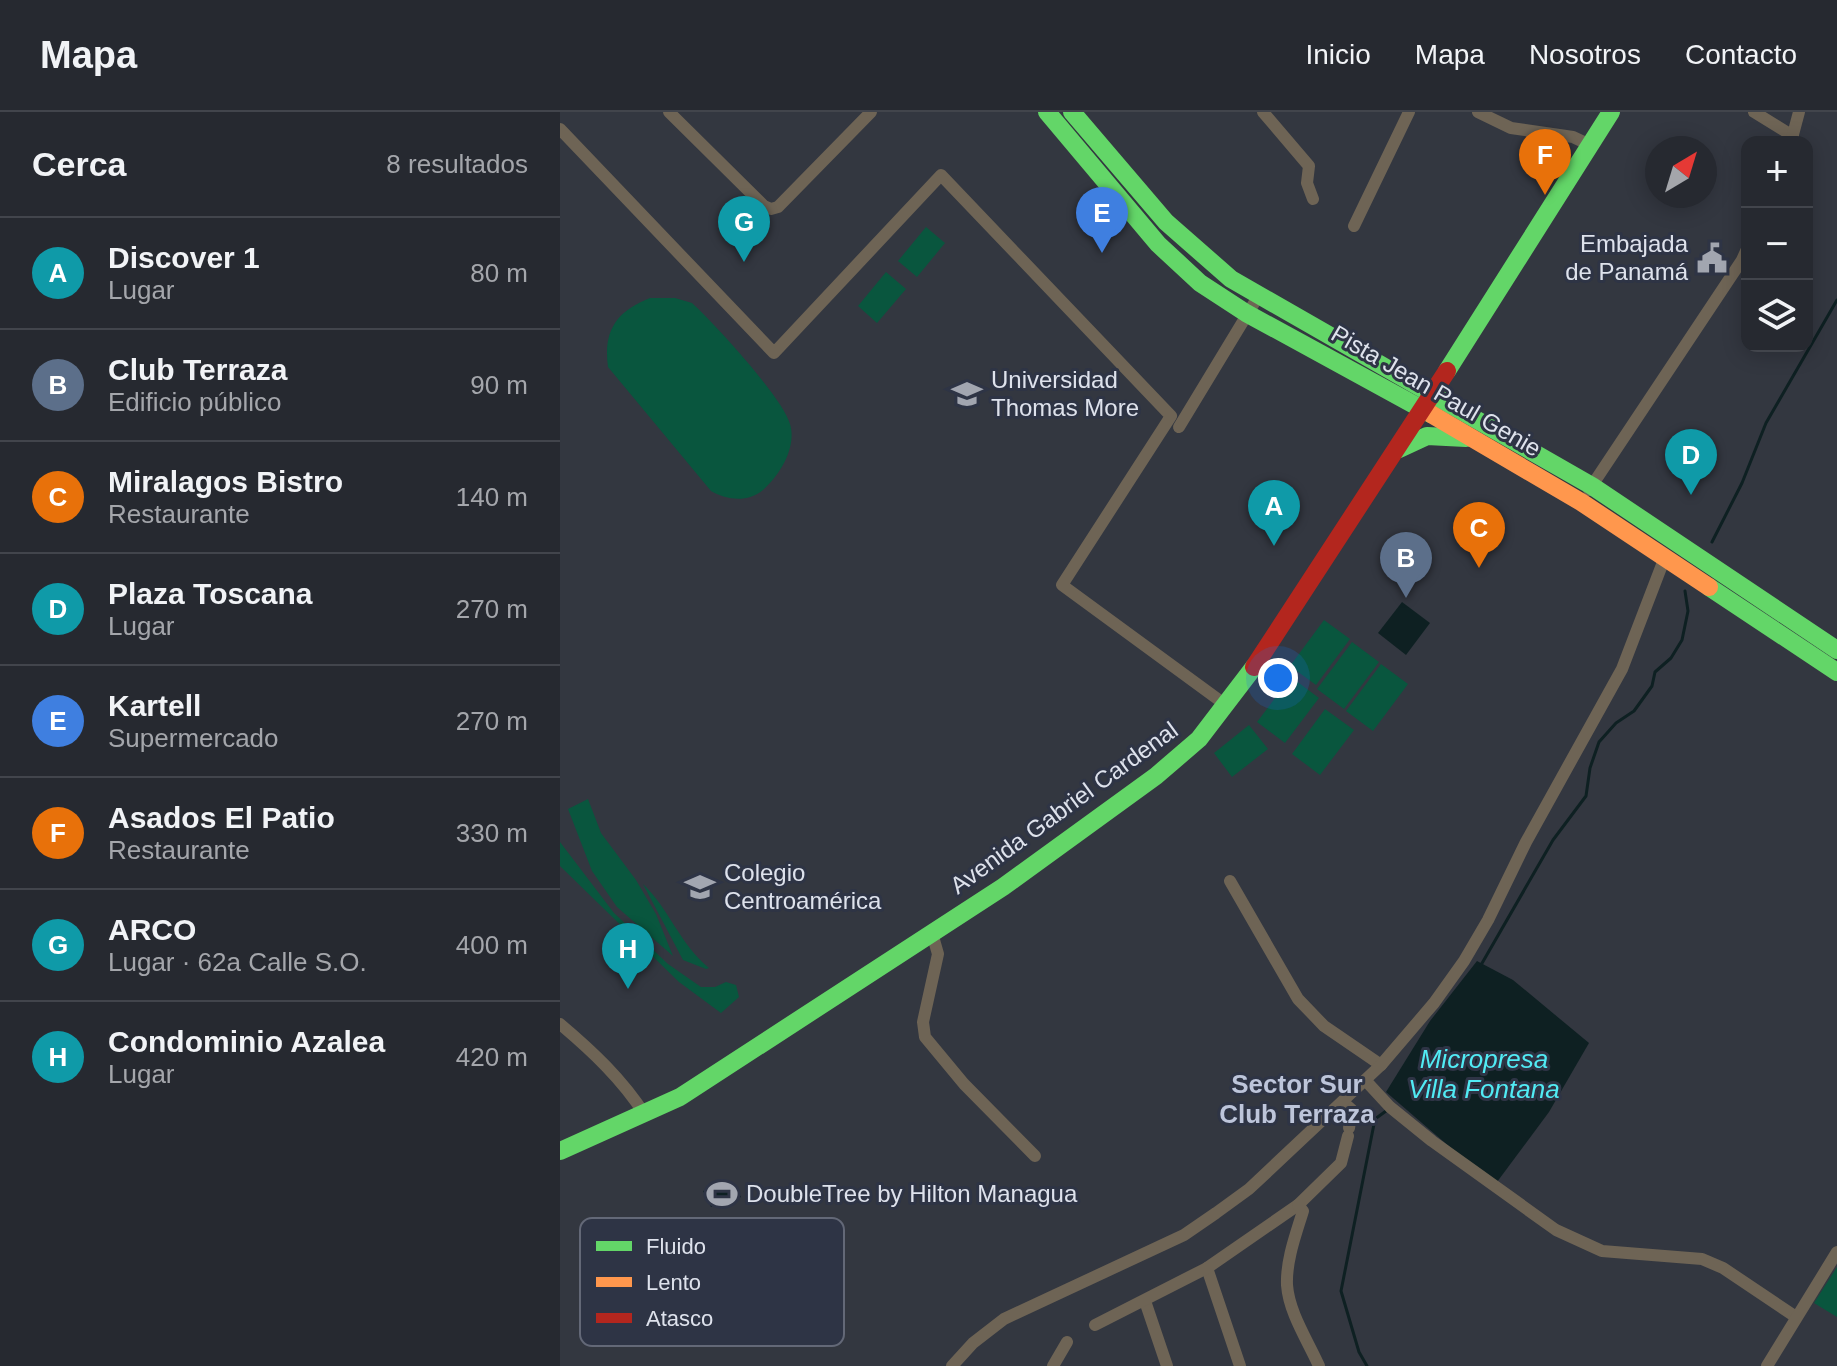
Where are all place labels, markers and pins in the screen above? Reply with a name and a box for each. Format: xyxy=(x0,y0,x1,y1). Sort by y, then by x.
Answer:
pin: F xyxy=(1519,129,1571,195)
pin: E xyxy=(1076,187,1128,253)
pin: G xyxy=(718,196,770,262)
place label: Embajada de Panamá xyxy=(1565,230,1689,285)
public building icon: Embajada de Panamá xyxy=(1695,241,1729,275)
place label: Universidad Thomas More xyxy=(991,366,1139,421)
school or university icon: Universidad Thomas More xyxy=(950,377,984,411)
pin: D xyxy=(1665,429,1717,495)
pin: A xyxy=(1248,480,1300,546)
pin: C xyxy=(1453,502,1505,568)
pin: B xyxy=(1380,532,1432,598)
place label: Colegio Centroamérica xyxy=(724,859,882,914)
school or university icon: Colegio Centroamérica xyxy=(683,870,717,904)
pin: H xyxy=(602,923,654,989)
sports icon: DoubleTree by Hilton Managua xyxy=(705,1177,739,1211)
place label: DoubleTree by Hilton Managua xyxy=(746,1180,1078,1207)

